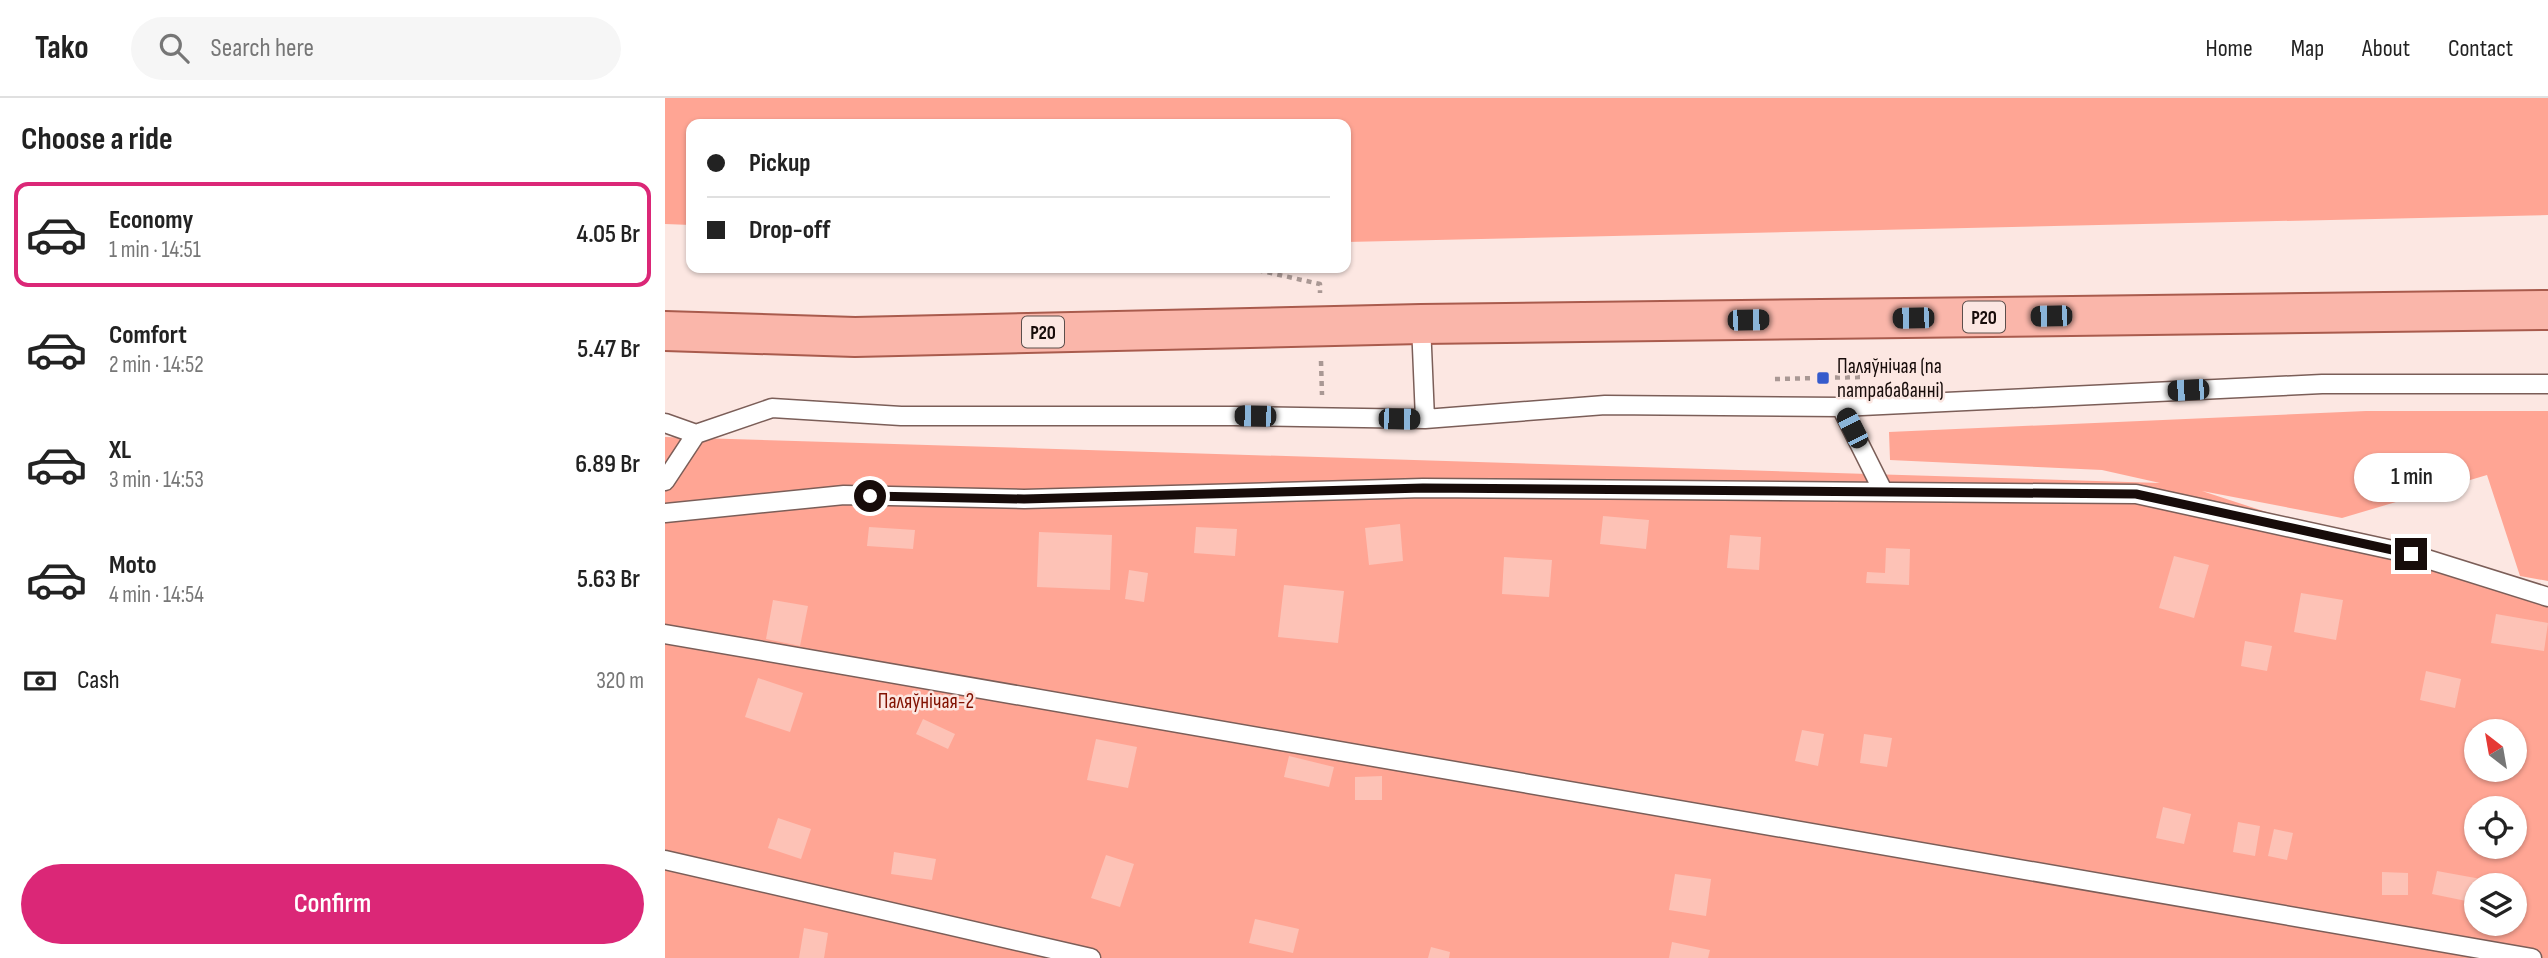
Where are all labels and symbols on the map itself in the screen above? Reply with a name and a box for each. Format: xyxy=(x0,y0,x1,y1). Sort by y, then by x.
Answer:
road number: Р20 xyxy=(1963,302,2005,332)
car xyxy=(2030,305,2073,327)
car xyxy=(1892,307,1935,329)
car xyxy=(1727,309,1770,331)
road number: Р20 xyxy=(1022,316,1064,348)
place label: Паляўнічая (па патрабаванні) xyxy=(1837,354,1944,403)
marker: Паляўнічая (па патрабаванні) xyxy=(1815,370,1831,386)
car xyxy=(2167,378,2210,402)
car xyxy=(1234,405,1277,427)
car xyxy=(1834,405,1871,451)
car xyxy=(1378,408,1421,430)
callout: 1 min xyxy=(2353,452,2469,502)
route start xyxy=(854,480,886,512)
route end xyxy=(2395,538,2427,570)
park label: Паляўнічая-2 xyxy=(878,689,974,714)
north arrow xyxy=(2464,719,2527,782)

